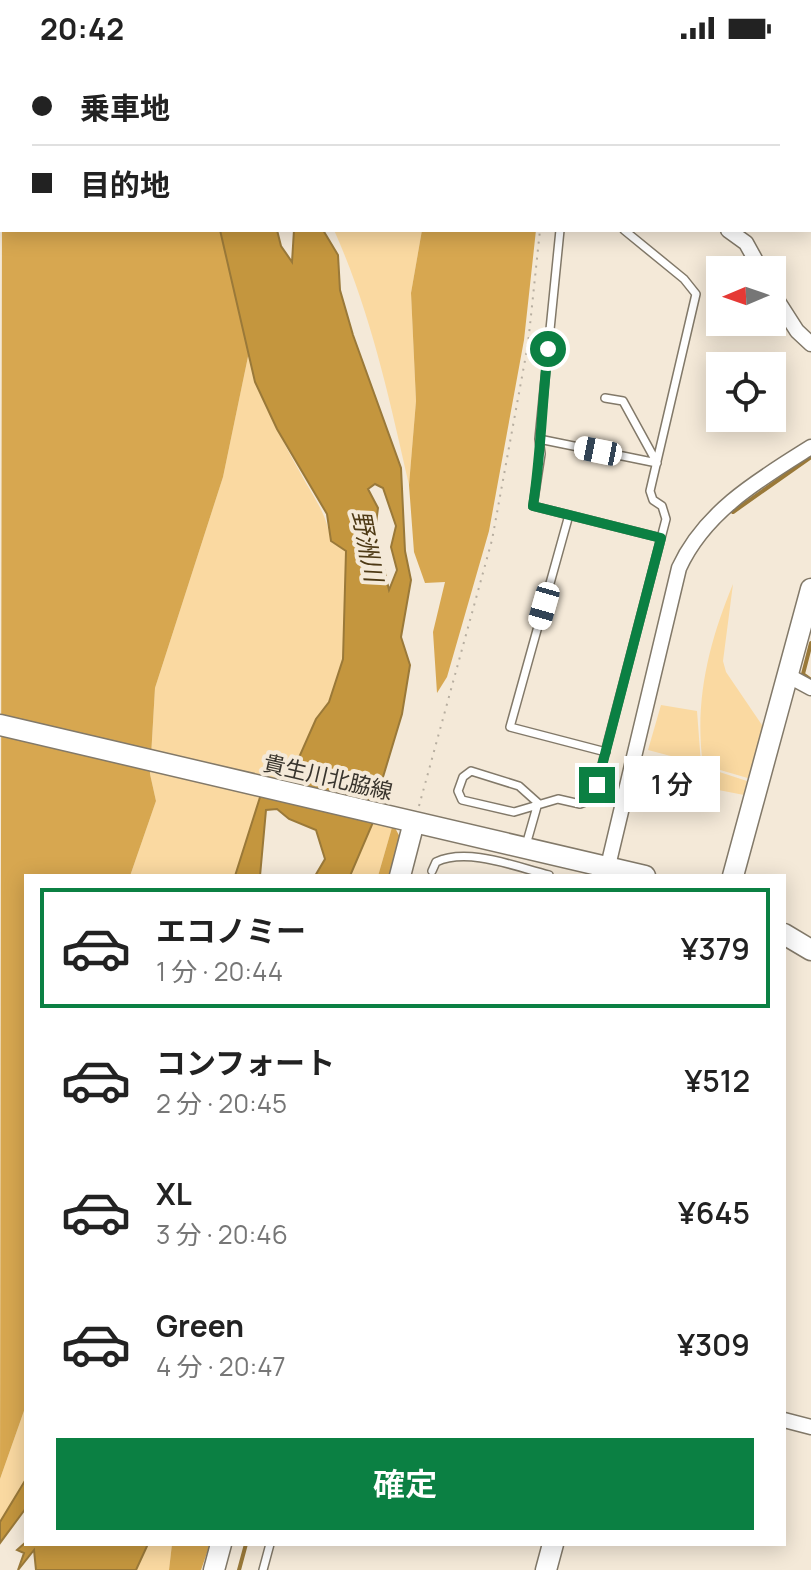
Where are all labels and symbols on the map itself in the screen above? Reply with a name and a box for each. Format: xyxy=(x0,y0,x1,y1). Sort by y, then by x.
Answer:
north arrow xyxy=(706,256,786,336)
route start xyxy=(530,331,566,367)
car xyxy=(572,435,624,467)
water label: 野洲川 xyxy=(345,507,392,587)
car xyxy=(526,580,562,632)
street label: 貴生川北脇線 xyxy=(260,748,396,806)
callout: 1 分 xyxy=(625,757,721,813)
route end xyxy=(579,767,615,803)

